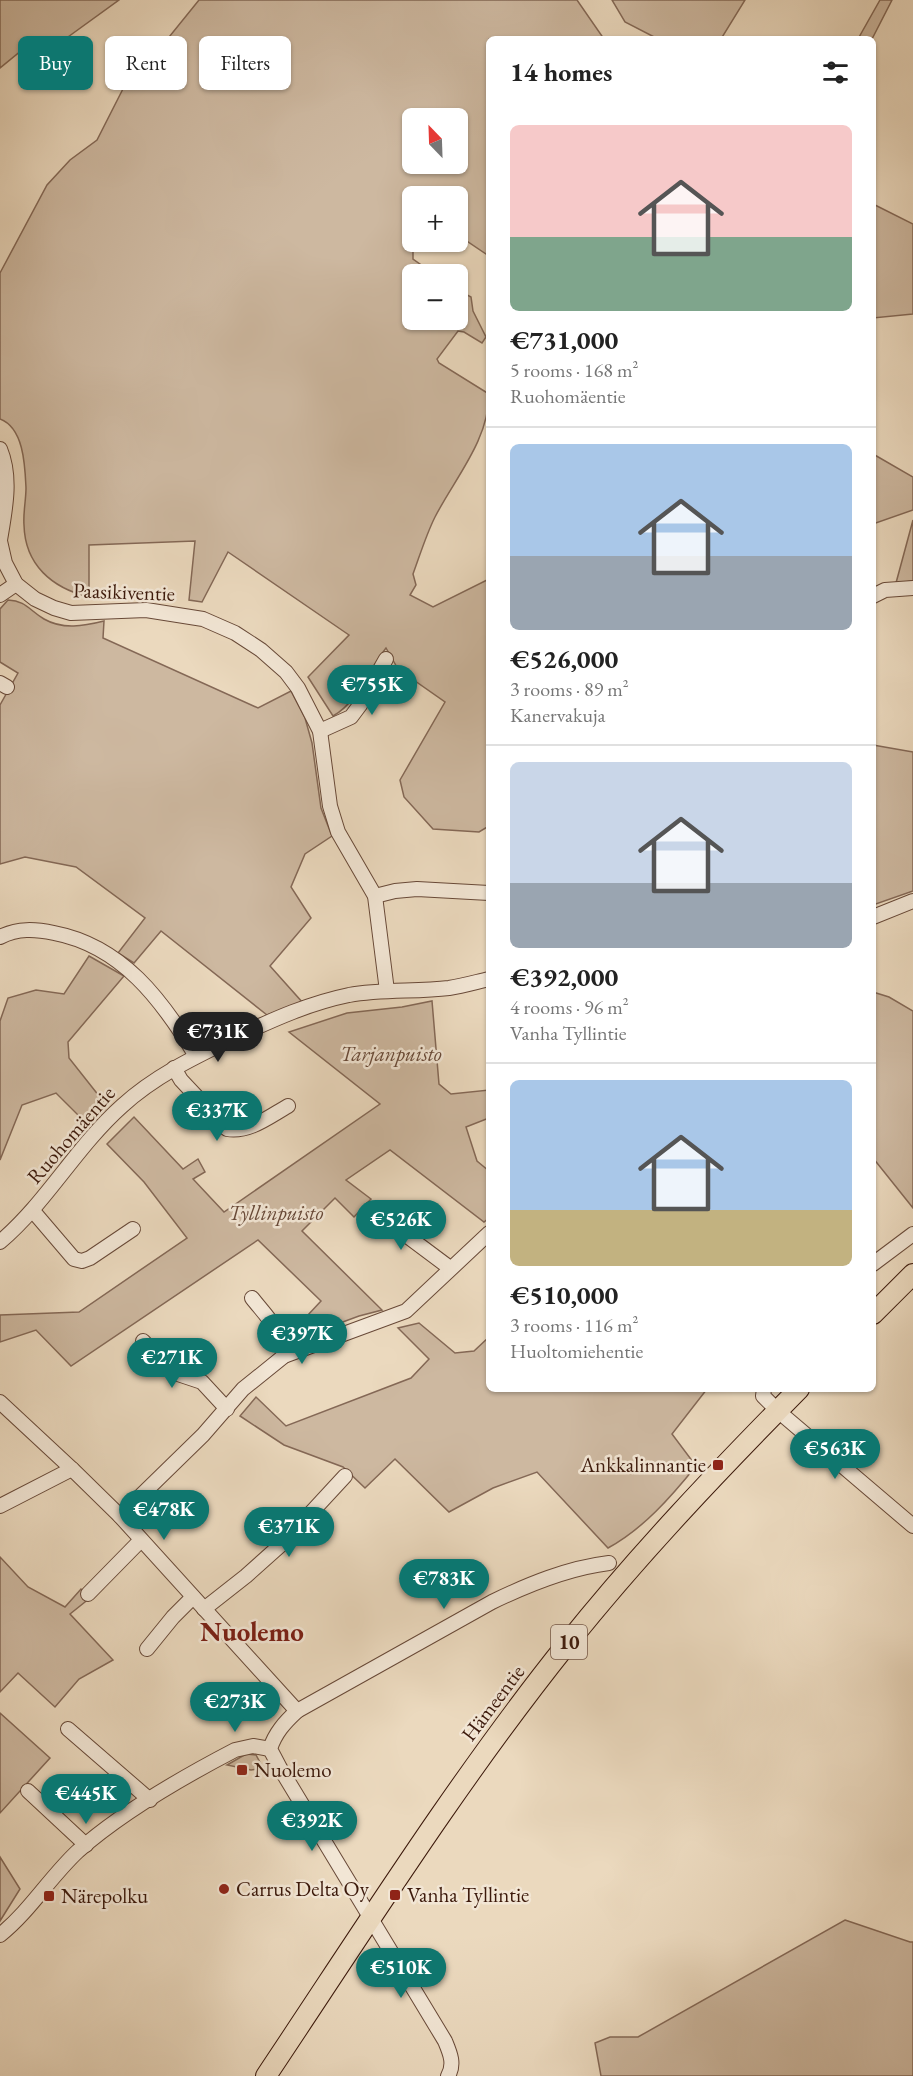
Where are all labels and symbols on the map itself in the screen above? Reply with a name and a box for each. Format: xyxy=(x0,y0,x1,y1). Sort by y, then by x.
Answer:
north arrow xyxy=(402,108,468,174)
street label: Paasikiventie xyxy=(73,576,176,607)
pin: €755K xyxy=(330,665,414,716)
pin: €731K xyxy=(176,1012,260,1063)
park label: Tarjanpuisto xyxy=(340,1040,442,1067)
street label: Ruohomäentie xyxy=(21,1080,121,1189)
pin: €337K xyxy=(175,1091,259,1142)
park label: Tyllinpuisto xyxy=(229,1199,323,1226)
pin: €526K xyxy=(359,1200,443,1251)
pin: €397K xyxy=(260,1314,344,1365)
pin: €271K xyxy=(130,1338,214,1389)
pin: €563K xyxy=(793,1429,877,1480)
place label: Ankkalinnantie xyxy=(580,1451,706,1478)
marker: Ankkalinnantie xyxy=(711,1458,725,1472)
pin: €478K xyxy=(122,1490,206,1541)
pin: €371K xyxy=(247,1507,331,1558)
pin: €783K xyxy=(402,1559,486,1610)
district label: Nuolemo xyxy=(200,1614,304,1649)
road number: 10 xyxy=(551,1625,587,1659)
street label: Hämeentie xyxy=(455,1659,530,1746)
pin: €273K xyxy=(193,1682,277,1733)
place label: Nuolemo xyxy=(254,1756,332,1783)
marker: Nuolemo xyxy=(235,1763,249,1777)
pin: €445K xyxy=(44,1774,128,1825)
pin: €392K xyxy=(270,1801,354,1852)
place label: Carrus Delta Oy xyxy=(236,1875,370,1902)
place label: Vanha Tyllintie xyxy=(407,1881,529,1908)
place label: Närepolku xyxy=(61,1882,148,1909)
marker: Carrus Delta Oy xyxy=(217,1882,231,1896)
marker: Vanha Tyllintie xyxy=(388,1888,402,1902)
marker: Närepolku xyxy=(42,1889,56,1903)
pin: €510K xyxy=(359,1948,443,1999)

